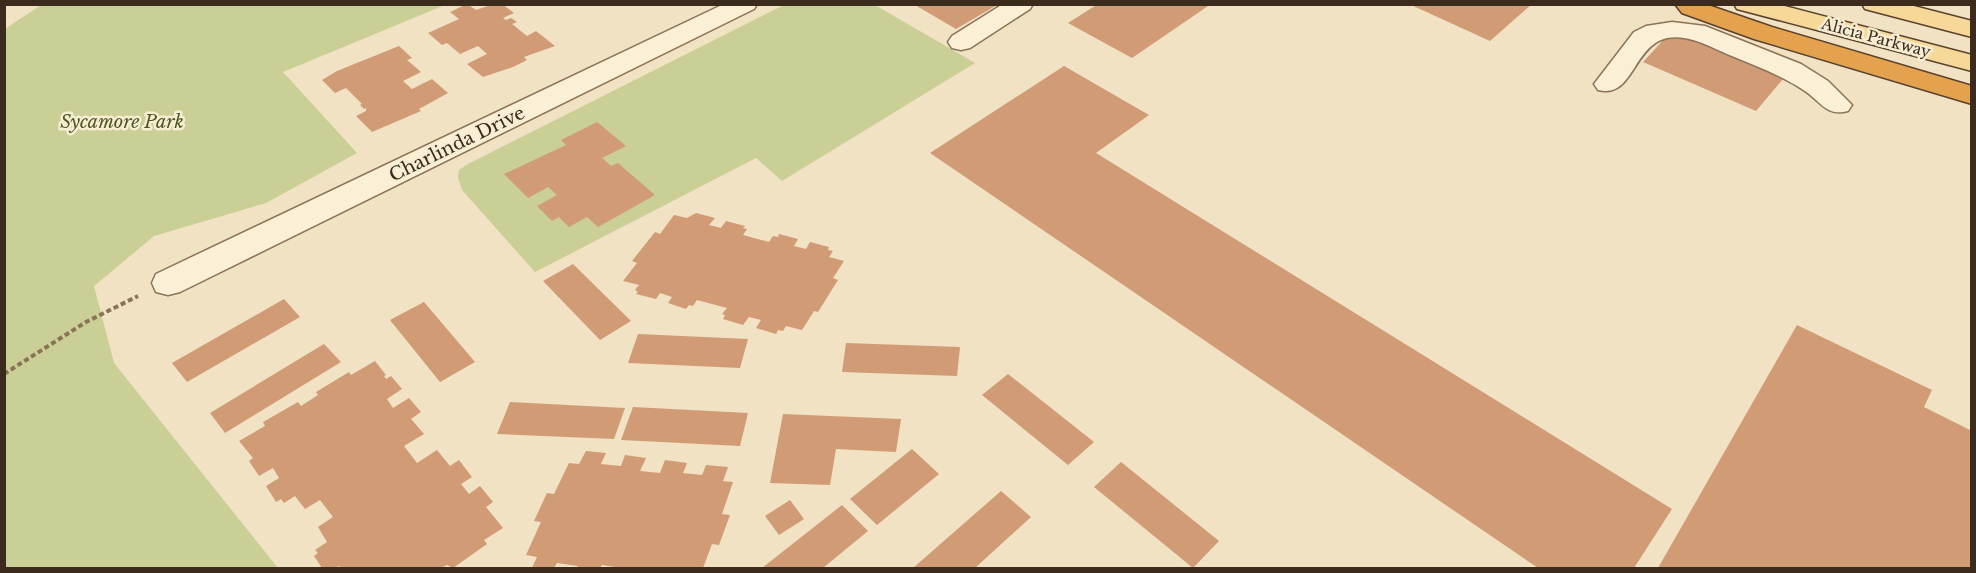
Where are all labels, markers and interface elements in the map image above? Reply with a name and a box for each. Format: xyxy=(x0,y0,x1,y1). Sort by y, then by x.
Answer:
street label: Alicia Parkway xyxy=(1819,14,1933,61)
street label: Charlinda Drive xyxy=(386,102,528,186)
park label: Sycamore Park xyxy=(60,111,184,133)

